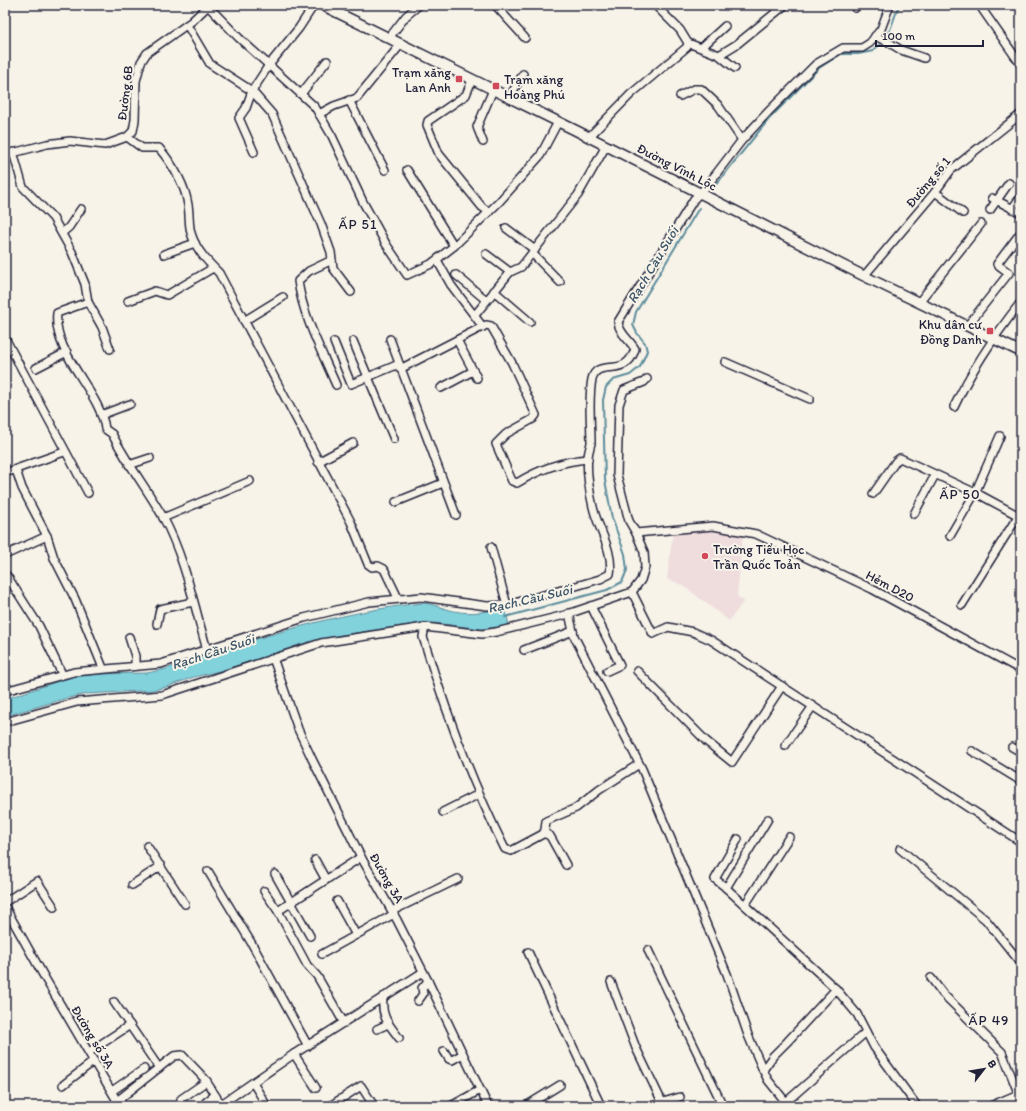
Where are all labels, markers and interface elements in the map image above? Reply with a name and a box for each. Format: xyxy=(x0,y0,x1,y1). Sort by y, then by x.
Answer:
scale bar xyxy=(876,22,983,48)
text: 100 m xyxy=(882,29,915,43)
street label: Đường 6B xyxy=(114,65,136,121)
place label: Trạm xăng Lan Anh xyxy=(392,65,451,95)
place label: Trạm xăng Hoàng Phú xyxy=(504,72,565,102)
marker: Trạm xăng Lan Anh xyxy=(454,74,464,84)
marker: Trạm xăng Hoàng Phú xyxy=(491,81,501,91)
street label: Đường Vĩnh Lộc xyxy=(635,140,719,194)
street label: Đường số 1 xyxy=(902,154,954,210)
district label: ẤP 51 xyxy=(339,216,377,233)
water label: Rạch Cầu Suối xyxy=(624,223,683,306)
place label: Khu dân cư Đồng Danh xyxy=(919,317,982,347)
marker: Khu dân cư Đồng Danh xyxy=(985,326,995,336)
district label: ẤP 50 xyxy=(939,486,981,503)
place label: Trường Tiểu Học Trần Quốc Toản xyxy=(713,542,804,572)
marker: Trường Tiểu Học Trần Quốc Toản xyxy=(700,551,710,561)
street label: Hẻm D20 xyxy=(863,567,917,605)
water label: Rạch Cầu Suối xyxy=(486,581,575,617)
water label: Rạch Cầu Suối xyxy=(169,630,258,673)
street label: Đường 3A xyxy=(367,850,408,906)
street label: Đường số 3A xyxy=(68,1003,118,1072)
district label: ẤP 49 xyxy=(969,1012,1009,1029)
north arrow xyxy=(964,1049,1004,1089)
text: B xyxy=(985,1058,1000,1071)

